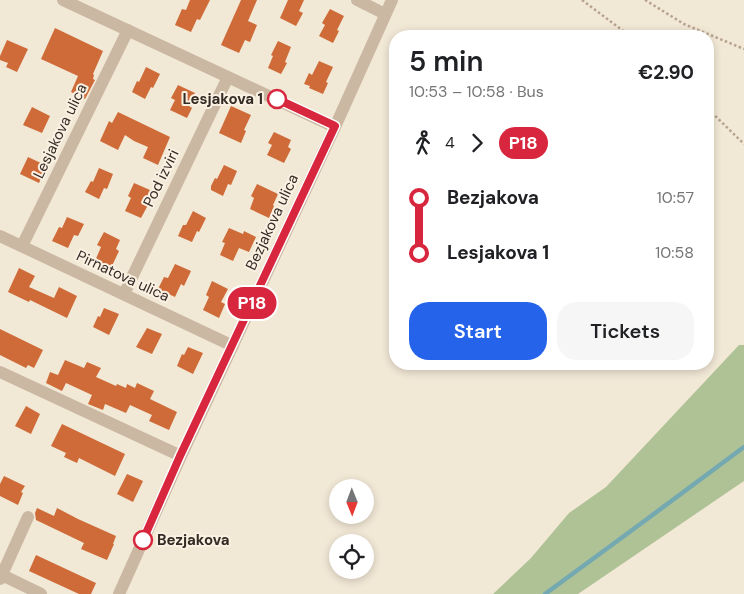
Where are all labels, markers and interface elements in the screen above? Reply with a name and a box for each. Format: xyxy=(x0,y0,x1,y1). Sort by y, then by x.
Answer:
text: 5 min xyxy=(409,43,483,80)
text: €2.90 xyxy=(638,60,694,85)
street label: Lesjakova ulica xyxy=(28,80,92,182)
text: 10:53 – 10:58 · Bus xyxy=(409,81,544,102)
place label: Lesjakova 1 xyxy=(182,89,263,109)
marker: Lesjakova 1 xyxy=(267,89,287,109)
icon: walk xyxy=(409,129,437,157)
icon: forward xyxy=(463,129,491,157)
text: P18 xyxy=(509,131,538,155)
text: 4 xyxy=(445,132,455,153)
street label: Pod izviri xyxy=(138,146,184,210)
street label: Bezjakova ulica xyxy=(241,171,303,273)
text: Bezjakova xyxy=(447,185,539,210)
text: 10:57 xyxy=(657,187,694,208)
text: Lesjakova 1 xyxy=(447,240,549,265)
text: 10:58 xyxy=(655,242,694,263)
street label: Pirnatova ulica xyxy=(73,246,173,306)
line badge: P18 xyxy=(223,287,281,319)
text: P18 xyxy=(238,291,267,315)
button: Start xyxy=(409,302,547,360)
button: Tickets xyxy=(557,302,694,360)
north arrow xyxy=(329,479,374,524)
map controls xyxy=(329,479,374,579)
marker: Bezjakova xyxy=(133,530,153,550)
place label: Bezjakova xyxy=(157,530,230,550)
button: locate xyxy=(329,534,374,579)

